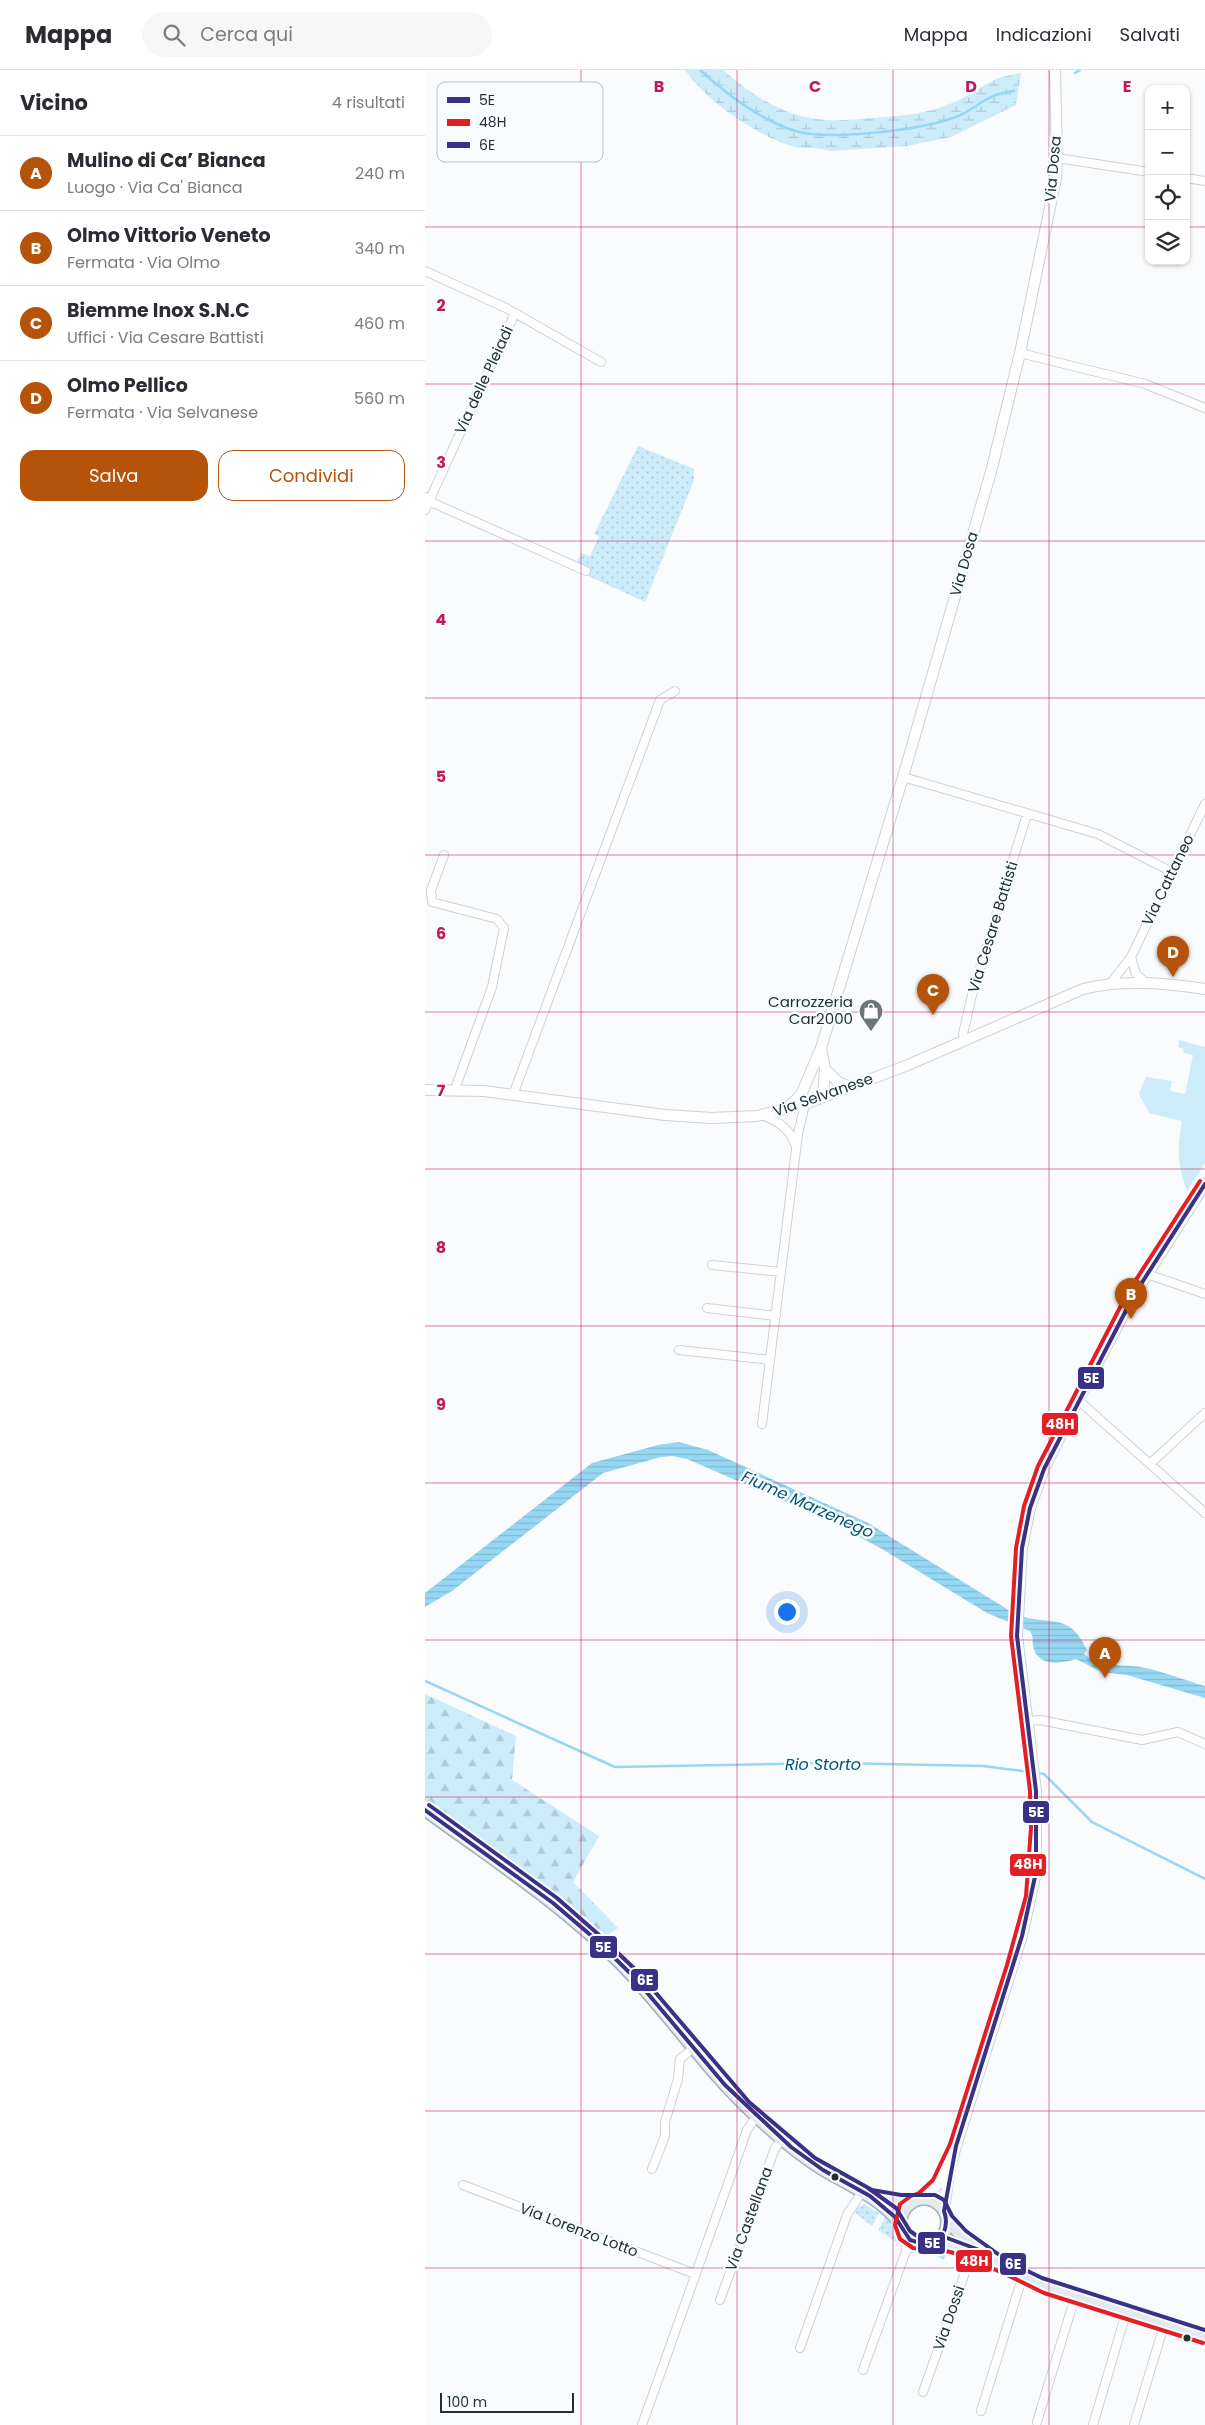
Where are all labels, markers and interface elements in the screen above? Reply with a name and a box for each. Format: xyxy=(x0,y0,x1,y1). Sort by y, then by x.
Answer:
search box xyxy=(142,12,492,57)
text: Mappa xyxy=(25,18,112,51)
icon: search xyxy=(160,21,188,49)
text: Cerca qui xyxy=(200,21,293,48)
text: Mappa xyxy=(904,22,968,47)
text: Indicazioni xyxy=(996,22,1092,47)
text: Salvati xyxy=(1120,22,1180,47)
text: B xyxy=(654,75,664,98)
text: C xyxy=(809,75,821,98)
text: D xyxy=(965,75,977,98)
text: E xyxy=(1123,75,1131,98)
legend xyxy=(437,82,603,162)
map controls xyxy=(1145,85,1190,265)
button: + xyxy=(1145,85,1190,130)
text: Vicino xyxy=(20,88,88,117)
text: 5E xyxy=(479,90,495,110)
text: 4 risultati xyxy=(332,91,405,114)
text: 48H xyxy=(479,112,506,132)
button: − xyxy=(1145,130,1190,175)
text: 6E xyxy=(479,135,495,155)
street label: Via Dosa xyxy=(1039,135,1066,203)
text: Mulino di Ca’ Bianca xyxy=(67,147,266,174)
text: A xyxy=(30,162,42,185)
text: 240 m xyxy=(355,162,405,185)
button: locate xyxy=(1145,175,1190,220)
text: Luogo · Via Ca' Bianca xyxy=(67,176,243,199)
button: layers xyxy=(1145,220,1190,265)
text: Olmo Vittorio Veneto xyxy=(67,222,271,249)
text: B xyxy=(31,237,41,260)
text: 340 m xyxy=(355,237,405,260)
text: Fermata · Via Olmo xyxy=(67,251,220,274)
text: 2 xyxy=(436,294,446,317)
text: Biemme Inox S.N.C xyxy=(67,297,250,324)
text: C xyxy=(30,312,42,335)
text: 460 m xyxy=(354,312,405,335)
street label: Via delle Pleiadi xyxy=(449,322,518,437)
text: Uffici · Via Cesare Battisti xyxy=(67,326,264,349)
text: Olmo Pellico xyxy=(67,372,188,399)
text: D xyxy=(30,387,42,410)
text: 560 m xyxy=(354,387,405,410)
text: Fermata · Via Selvanese xyxy=(67,401,258,424)
button: Salva xyxy=(20,450,208,501)
button: Condividi xyxy=(218,450,405,501)
text: 3 xyxy=(436,451,446,474)
street label: Via Dosa xyxy=(944,529,983,599)
text: 4 xyxy=(436,608,447,631)
text: 5 xyxy=(436,765,446,788)
street label: Via Cattaneo xyxy=(1136,831,1199,929)
street label: Via Cesare Battisti xyxy=(963,858,1023,995)
text: 6 xyxy=(436,922,446,945)
pin: D xyxy=(1157,936,1189,977)
pin: C xyxy=(917,974,949,1015)
place label: Carrozzeria Car2000 xyxy=(768,991,853,1029)
shop icon: Carrozzeria Car2000 xyxy=(858,998,884,1032)
street label: Via Selvanese xyxy=(770,1068,876,1121)
text: 7 xyxy=(437,1079,446,1102)
text: 8 xyxy=(436,1236,446,1259)
pin: B xyxy=(1115,1278,1147,1319)
line badge: 5E xyxy=(1077,1366,1105,1390)
text: 5E xyxy=(1083,1368,1099,1388)
text: 9 xyxy=(436,1393,446,1416)
line badge: 48H xyxy=(1041,1412,1079,1436)
text: 48H xyxy=(1046,1414,1074,1434)
water label: Fiume Marzenego xyxy=(738,1465,878,1544)
your location xyxy=(774,1599,800,1625)
pin: A xyxy=(1089,1637,1121,1678)
water label: Rio Storto xyxy=(785,1753,861,1776)
line badge: 5E xyxy=(1022,1800,1050,1824)
text: 5E xyxy=(1028,1802,1044,1822)
line badge: 48H xyxy=(1009,1853,1047,1877)
text: 48H xyxy=(1014,1854,1042,1874)
line badge: 5E xyxy=(589,1935,618,1959)
text: 5E xyxy=(595,1937,611,1957)
line badge: 6E xyxy=(630,1968,659,1992)
text: 6E xyxy=(637,1970,653,1990)
street label: Via Castellana xyxy=(720,2164,777,2274)
unlabelled marker xyxy=(830,2172,840,2182)
street label: Via Lorenzo Lotto xyxy=(517,2197,642,2262)
line badge: 5E xyxy=(917,2231,946,2255)
text: 5E xyxy=(924,2233,940,2253)
line badge: 48H xyxy=(955,2249,993,2273)
text: 48H xyxy=(960,2251,988,2271)
line badge: 6E xyxy=(999,2252,1027,2276)
text: 6E xyxy=(1005,2254,1021,2274)
street label: Via Dossi xyxy=(928,2282,969,2353)
unlabelled marker xyxy=(1182,2333,1192,2343)
scale bar xyxy=(440,2390,574,2413)
text: 100 m xyxy=(447,2392,487,2412)

